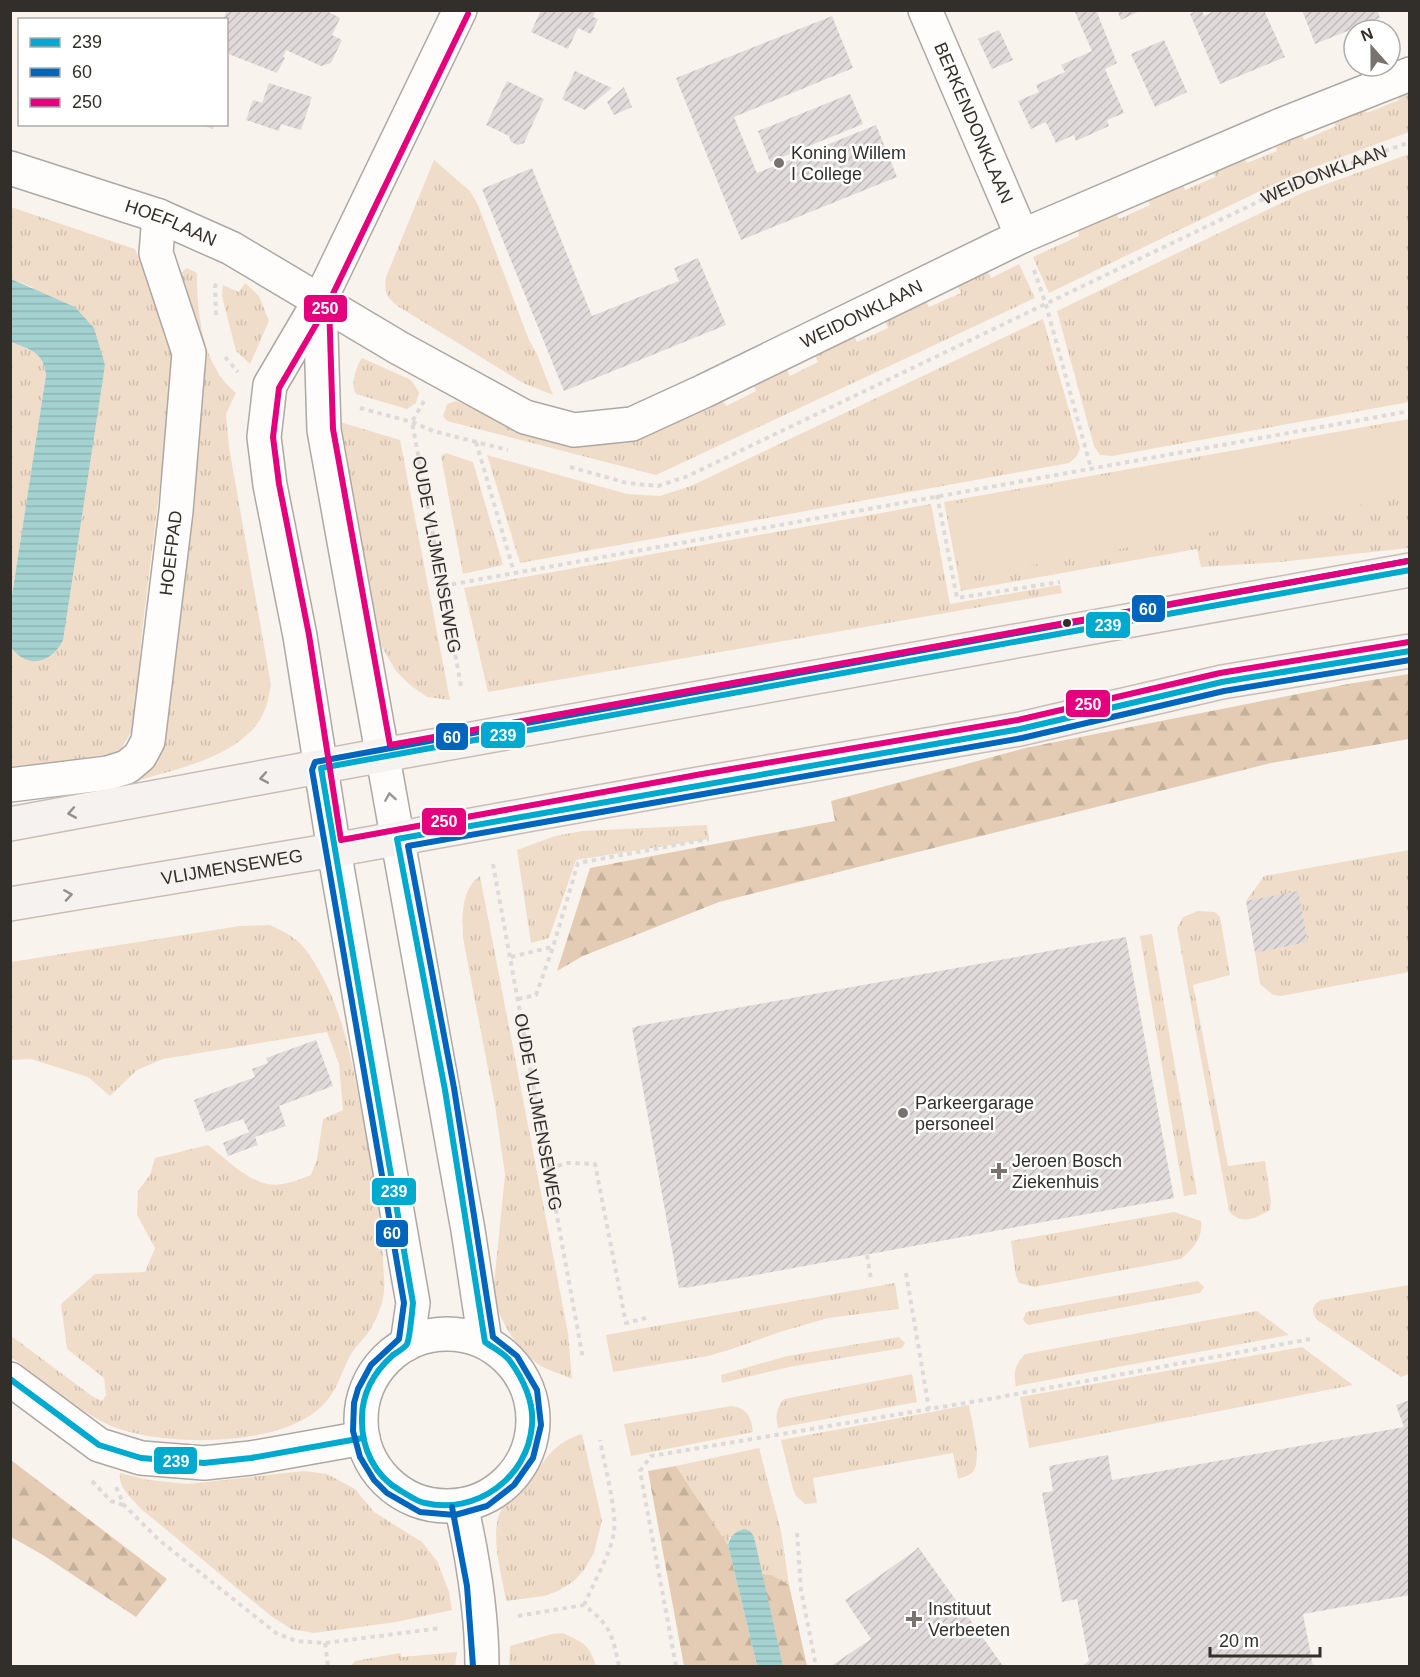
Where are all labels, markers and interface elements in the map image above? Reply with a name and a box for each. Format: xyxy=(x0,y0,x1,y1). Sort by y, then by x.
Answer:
legend xyxy=(18,18,228,126)
north arrow xyxy=(1342,18,1402,78)
text: N xyxy=(1358,24,1375,44)
text: 239 xyxy=(72,32,102,52)
street label: BERKENDONKLAAN xyxy=(930,40,1017,207)
text: 60 xyxy=(72,62,92,82)
text: 250 xyxy=(72,92,102,112)
street label: WEIDONKLAAN xyxy=(1258,141,1389,209)
place label: Koning Willem I College xyxy=(791,143,906,184)
marker: Koning Willem I College xyxy=(772,156,786,170)
street label: HOEFLAAN xyxy=(123,196,220,250)
street label: WEIDONKLAAN xyxy=(797,276,926,352)
line badge: 250 xyxy=(303,294,348,323)
text: 250 xyxy=(312,300,338,317)
street label: OUDE VLIJMENSEWEG xyxy=(409,454,465,655)
street label: HOEFPAD xyxy=(156,509,186,597)
line badge: 60 xyxy=(1131,594,1166,623)
text: 60 xyxy=(1139,601,1157,618)
line badge: 239 xyxy=(1085,611,1131,639)
unlabelled marker xyxy=(1061,617,1073,629)
text: 239 xyxy=(1095,617,1121,634)
line badge: 250 xyxy=(1065,689,1111,718)
text: 250 xyxy=(1075,696,1101,713)
line badge: 239 xyxy=(480,721,526,749)
line badge: 60 xyxy=(435,722,469,751)
text: 239 xyxy=(490,727,516,744)
text: 60 xyxy=(443,729,461,746)
one-way arrow xyxy=(259,771,269,784)
one-way arrow xyxy=(384,792,397,802)
one-way arrow xyxy=(67,806,77,819)
line badge: 250 xyxy=(421,807,467,836)
text: 250 xyxy=(431,813,457,830)
street label: VLIJMENSEWEG xyxy=(160,845,304,889)
one-way arrow xyxy=(64,889,73,901)
street label: OUDE VLIJMENSEWEG xyxy=(510,1012,566,1212)
place label: Parkeergarage personeel xyxy=(915,1093,1034,1134)
marker: Parkeergarage personeel xyxy=(896,1106,910,1120)
place label: Jeroen Bosch Ziekenhuis xyxy=(1012,1151,1122,1192)
marker: Jeroen Bosch Ziekenhuis xyxy=(990,1162,1008,1180)
line badge: 239 xyxy=(371,1177,417,1206)
text: 239 xyxy=(381,1183,407,1200)
line badge: 60 xyxy=(375,1219,409,1248)
text: 60 xyxy=(383,1225,401,1242)
line badge: 239 xyxy=(153,1446,198,1475)
text: 239 xyxy=(163,1453,189,1470)
place label: Instituut Verbeeten xyxy=(928,1599,1010,1640)
marker: Instituut Verbeeten xyxy=(905,1610,923,1628)
scale bar xyxy=(1210,1620,1320,1658)
text: 20 m xyxy=(1219,1631,1259,1651)

